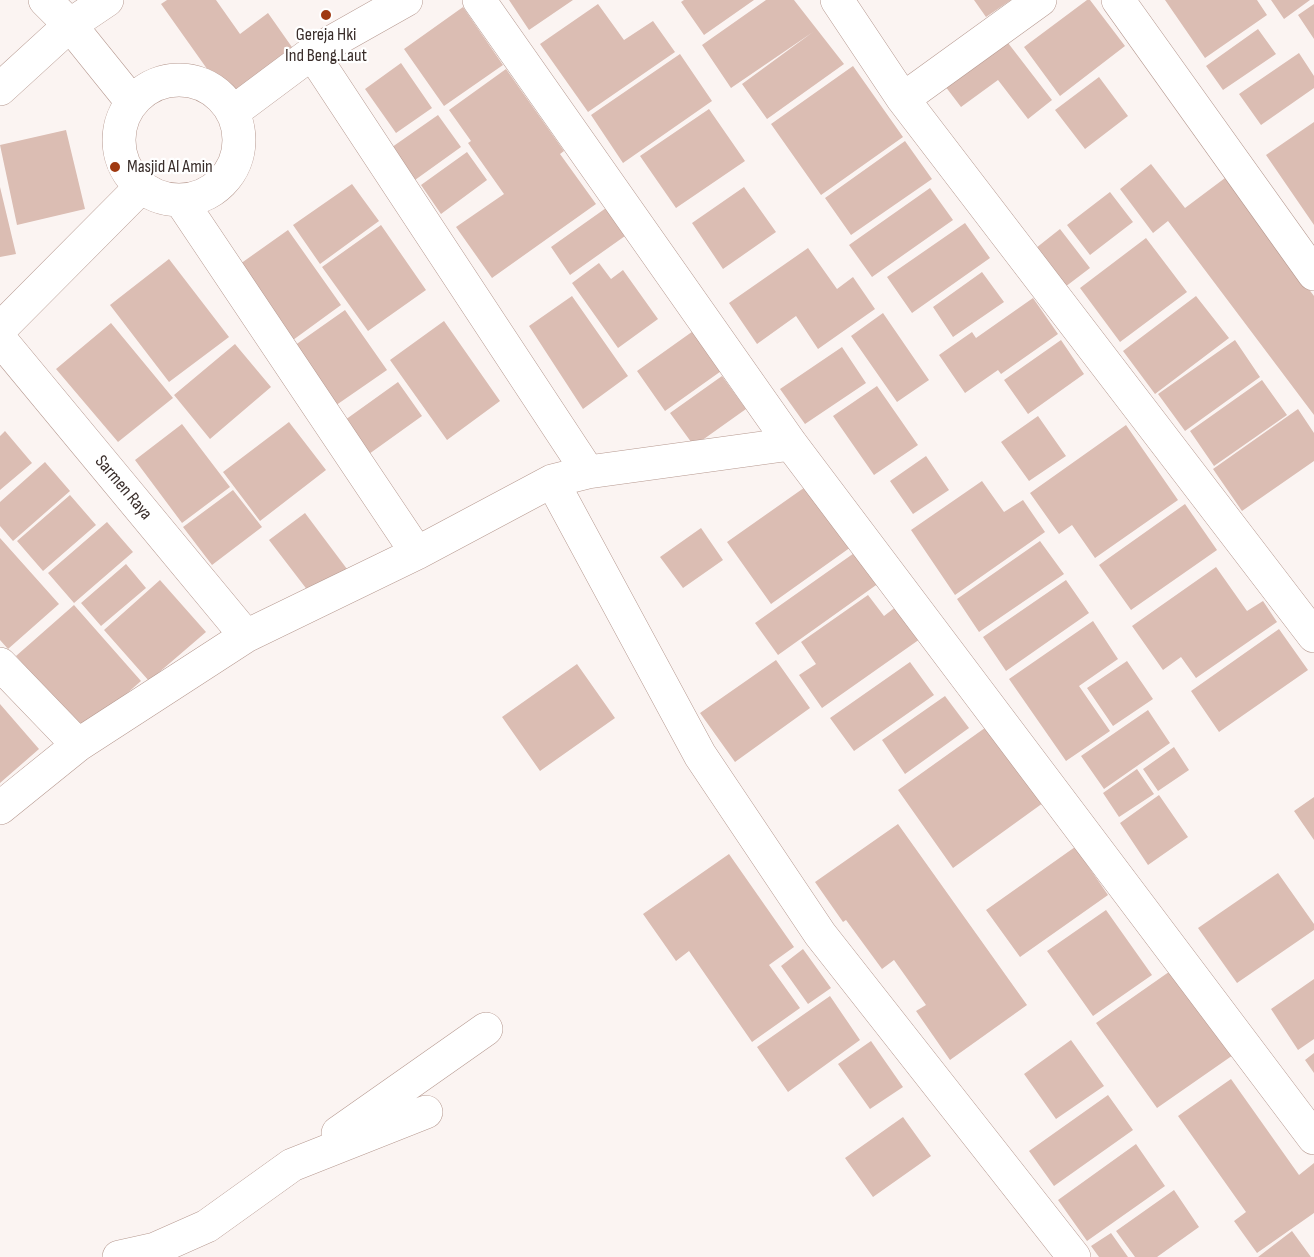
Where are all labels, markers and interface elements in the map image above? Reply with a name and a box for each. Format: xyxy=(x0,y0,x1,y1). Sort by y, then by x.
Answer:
marker: Gereja Hki Ind Beng.Laut xyxy=(319,8,333,22)
place label: Gereja Hki Ind Beng.Laut xyxy=(285,24,367,66)
place label: Masjid Al Amin xyxy=(127,156,213,178)
marker: Masjid Al Amin xyxy=(108,160,122,174)
street label: Sarmen Raya xyxy=(90,451,156,525)

